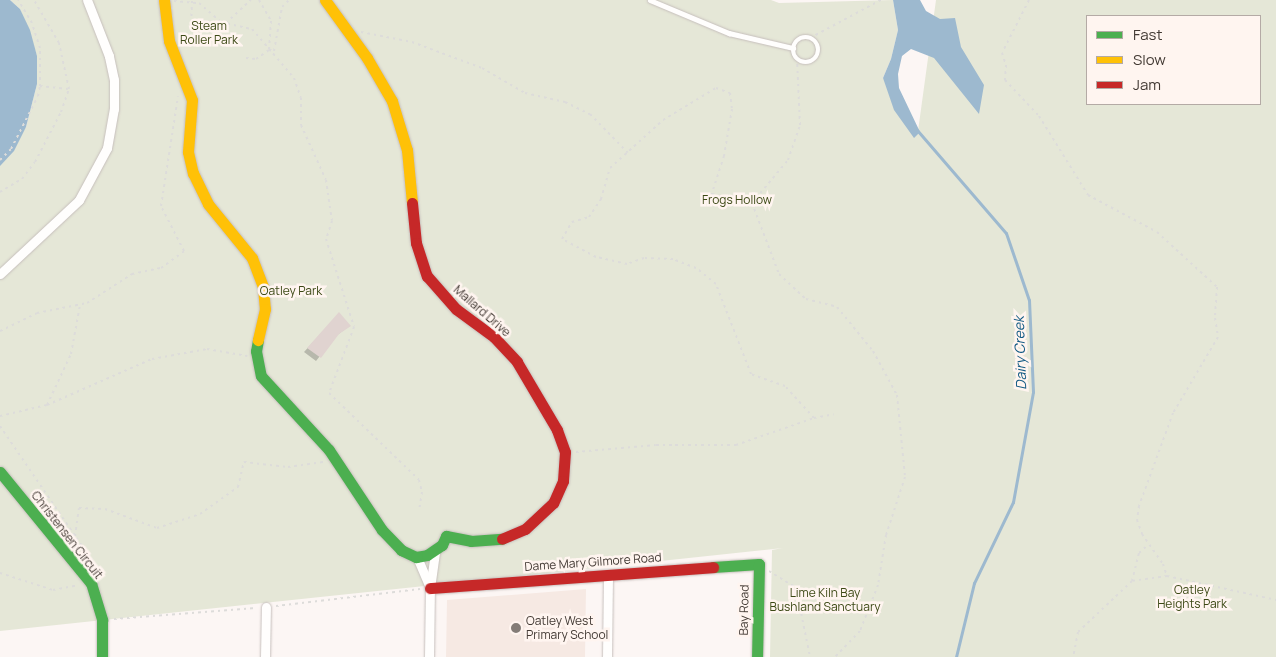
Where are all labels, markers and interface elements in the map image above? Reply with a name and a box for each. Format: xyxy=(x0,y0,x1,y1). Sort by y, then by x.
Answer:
legend xyxy=(1086,15,1261,105)
park label: Steam Roller Park xyxy=(180,19,238,47)
text: Fast xyxy=(1133,24,1162,45)
text: Slow xyxy=(1133,49,1166,70)
text: Jam xyxy=(1133,74,1161,95)
park label: Frogs Hollow xyxy=(702,193,772,207)
street label: Mallard Drive xyxy=(451,282,513,340)
park label: Oatley Park xyxy=(260,284,322,298)
water label: Dairy Creek xyxy=(1010,316,1030,390)
street label: Christensen Circuit xyxy=(28,488,106,582)
street label: Dame Mary Gilmore Road xyxy=(524,550,662,574)
park label: Oatley Heights Park xyxy=(1157,583,1227,611)
street label: Bay Road xyxy=(736,584,752,636)
park label: Lime Kiln Bay Bushland Sanctuary xyxy=(770,586,880,614)
place label: Oatley West Primary School xyxy=(526,614,608,642)
marker: Oatley West Primary School xyxy=(510,622,522,634)

